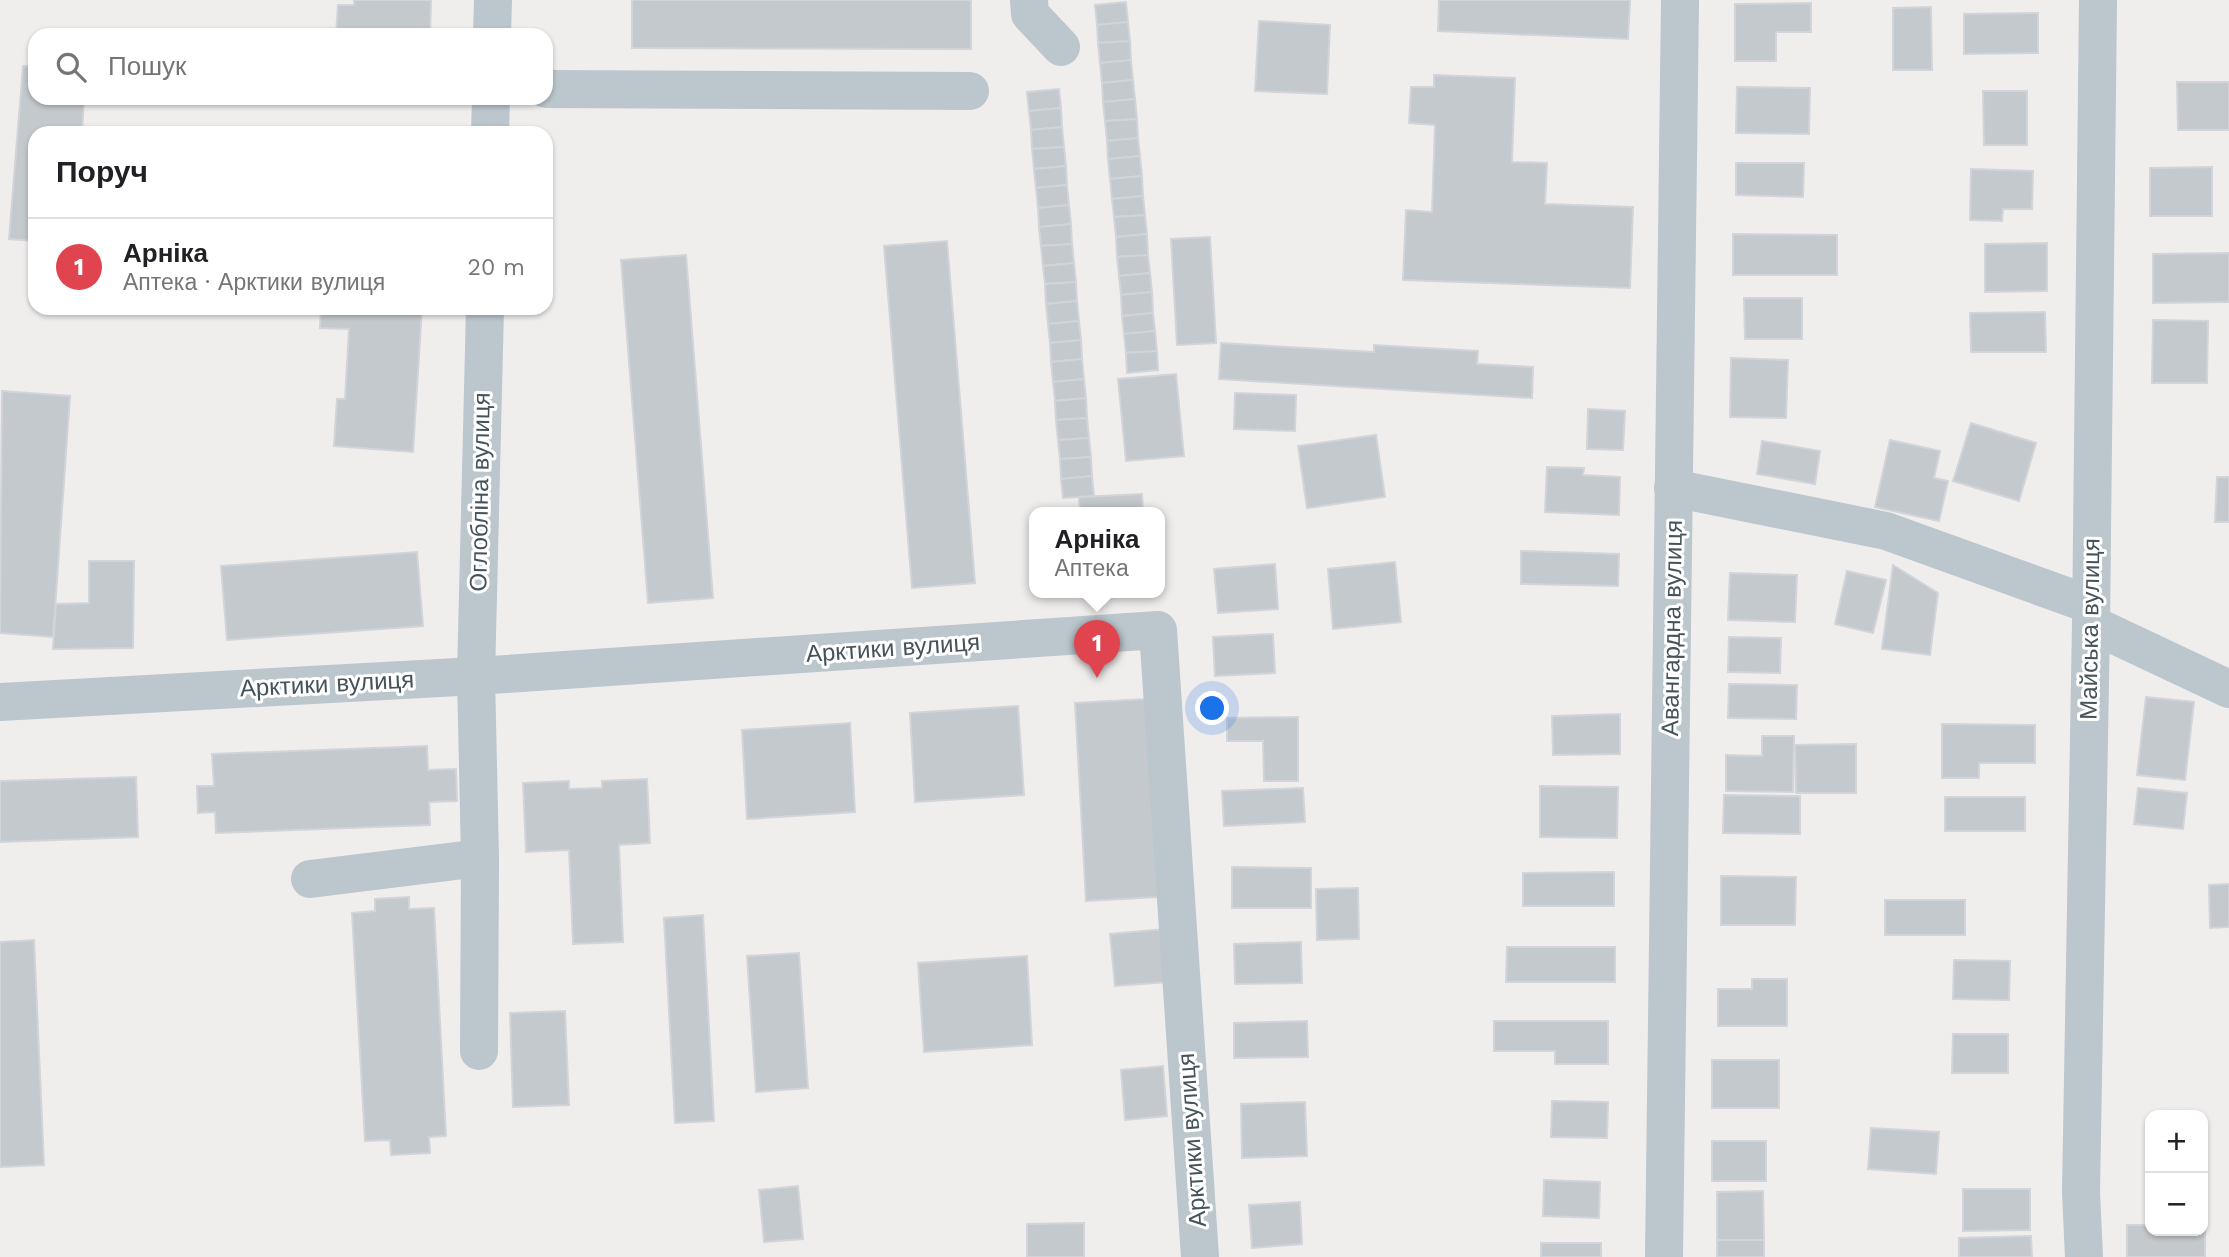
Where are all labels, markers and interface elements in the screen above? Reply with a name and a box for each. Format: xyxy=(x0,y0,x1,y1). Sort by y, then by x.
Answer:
search box xyxy=(28,28,553,105)
icon: search xyxy=(52,48,90,86)
text: Пошук xyxy=(108,51,186,81)
text: Поруч xyxy=(56,154,148,189)
text: Арніка xyxy=(123,238,208,268)
text: 1 xyxy=(74,254,84,281)
text: 20 m xyxy=(468,254,525,281)
text: Аптека · Арктики вулиця xyxy=(123,269,385,296)
street label: Оглобліна вулиця xyxy=(464,392,496,592)
popup xyxy=(1029,507,1165,598)
street label: Авангардна вулиця xyxy=(1656,520,1688,736)
text: Арніка xyxy=(1054,524,1140,554)
street label: Майська вулиця xyxy=(2074,538,2106,720)
text: Аптека xyxy=(1054,555,1129,582)
pin: 1 xyxy=(1074,620,1120,678)
street label: Арктики вулиця xyxy=(805,628,981,668)
street label: Арктики вулиця xyxy=(239,665,415,703)
your location xyxy=(1195,691,1229,725)
street label: Арктики вулиця xyxy=(1172,1052,1212,1228)
map controls xyxy=(2145,1110,2208,1236)
button: + xyxy=(2145,1110,2208,1173)
button: − xyxy=(2145,1173,2208,1236)

